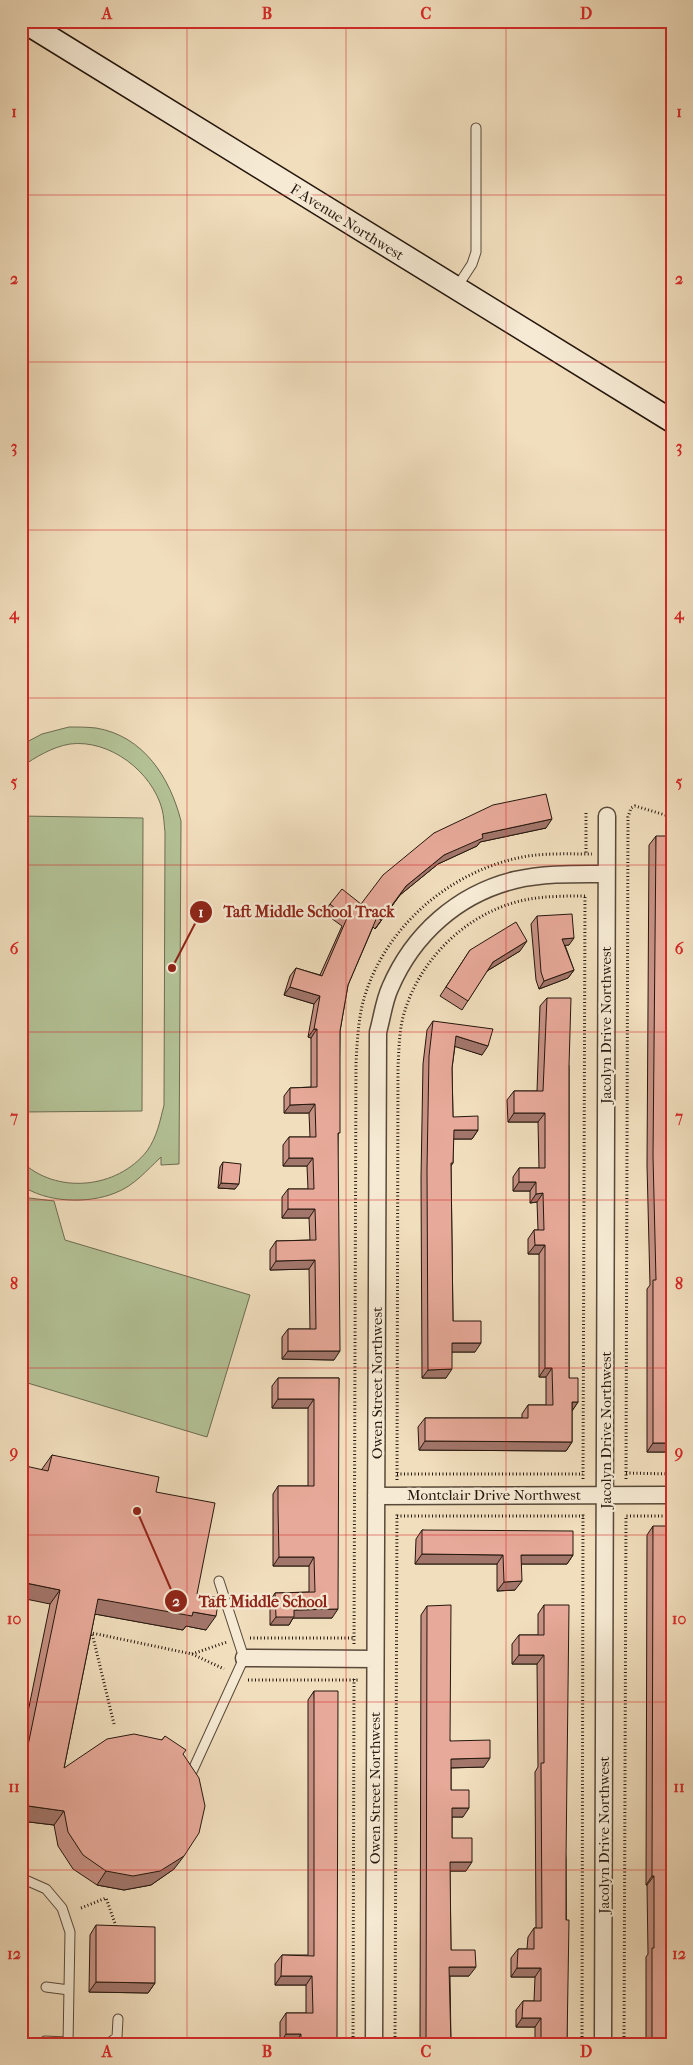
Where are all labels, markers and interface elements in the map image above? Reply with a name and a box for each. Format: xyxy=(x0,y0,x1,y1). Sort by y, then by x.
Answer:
text: A xyxy=(101,4,113,23)
text: B xyxy=(262,4,272,23)
text: C xyxy=(421,4,432,23)
text: D xyxy=(580,4,592,23)
text: 1 xyxy=(11,102,17,121)
text: 1 xyxy=(676,102,682,121)
street label: F Avenue Northwest xyxy=(287,180,408,265)
text: 2 xyxy=(10,269,18,288)
text: 2 xyxy=(675,269,683,288)
text: 3 xyxy=(11,437,17,457)
text: 3 xyxy=(676,437,682,457)
text: 4 xyxy=(8,604,20,624)
text: 4 xyxy=(673,604,685,624)
text: 5 xyxy=(11,772,18,791)
text: 5 xyxy=(676,772,683,791)
callout: Taft Middle School Track xyxy=(188,896,404,927)
text: Taft Middle School Track xyxy=(223,902,395,921)
text: 1 xyxy=(198,903,204,921)
text: 6 xyxy=(10,939,19,958)
text: 6 xyxy=(675,939,684,958)
street label: Jacolyn Drive Northwest xyxy=(597,946,615,1105)
text: 7 xyxy=(9,1107,18,1126)
text: 7 xyxy=(674,1107,683,1126)
text: 8 xyxy=(10,1274,18,1293)
text: 8 xyxy=(675,1274,683,1293)
street label: Owen Street Northwest xyxy=(368,1306,386,1459)
street label: Jacolyn Drive Northwest xyxy=(597,1351,615,1510)
text: 9 xyxy=(9,1442,18,1462)
text: 9 xyxy=(674,1442,683,1462)
street label: Montclair Drive Northwest xyxy=(407,1486,582,1504)
callout: Taft Middle School xyxy=(164,1586,337,1617)
text: 2 xyxy=(172,1592,180,1610)
text: Taft Middle School xyxy=(198,1592,328,1611)
text: 10 xyxy=(7,1609,21,1628)
text: 10 xyxy=(672,1609,686,1628)
street label: Owen Street Northwest xyxy=(366,1711,384,1864)
street label: Jacolyn Drive Northwest xyxy=(595,1756,613,1915)
text: 11 xyxy=(8,1777,20,1796)
text: 11 xyxy=(673,1777,685,1796)
text: 12 xyxy=(7,1944,21,1963)
text: 12 xyxy=(672,1944,686,1963)
text: A xyxy=(101,2042,113,2061)
text: B xyxy=(262,2042,272,2061)
text: C xyxy=(421,2042,432,2061)
text: D xyxy=(580,2042,592,2061)

